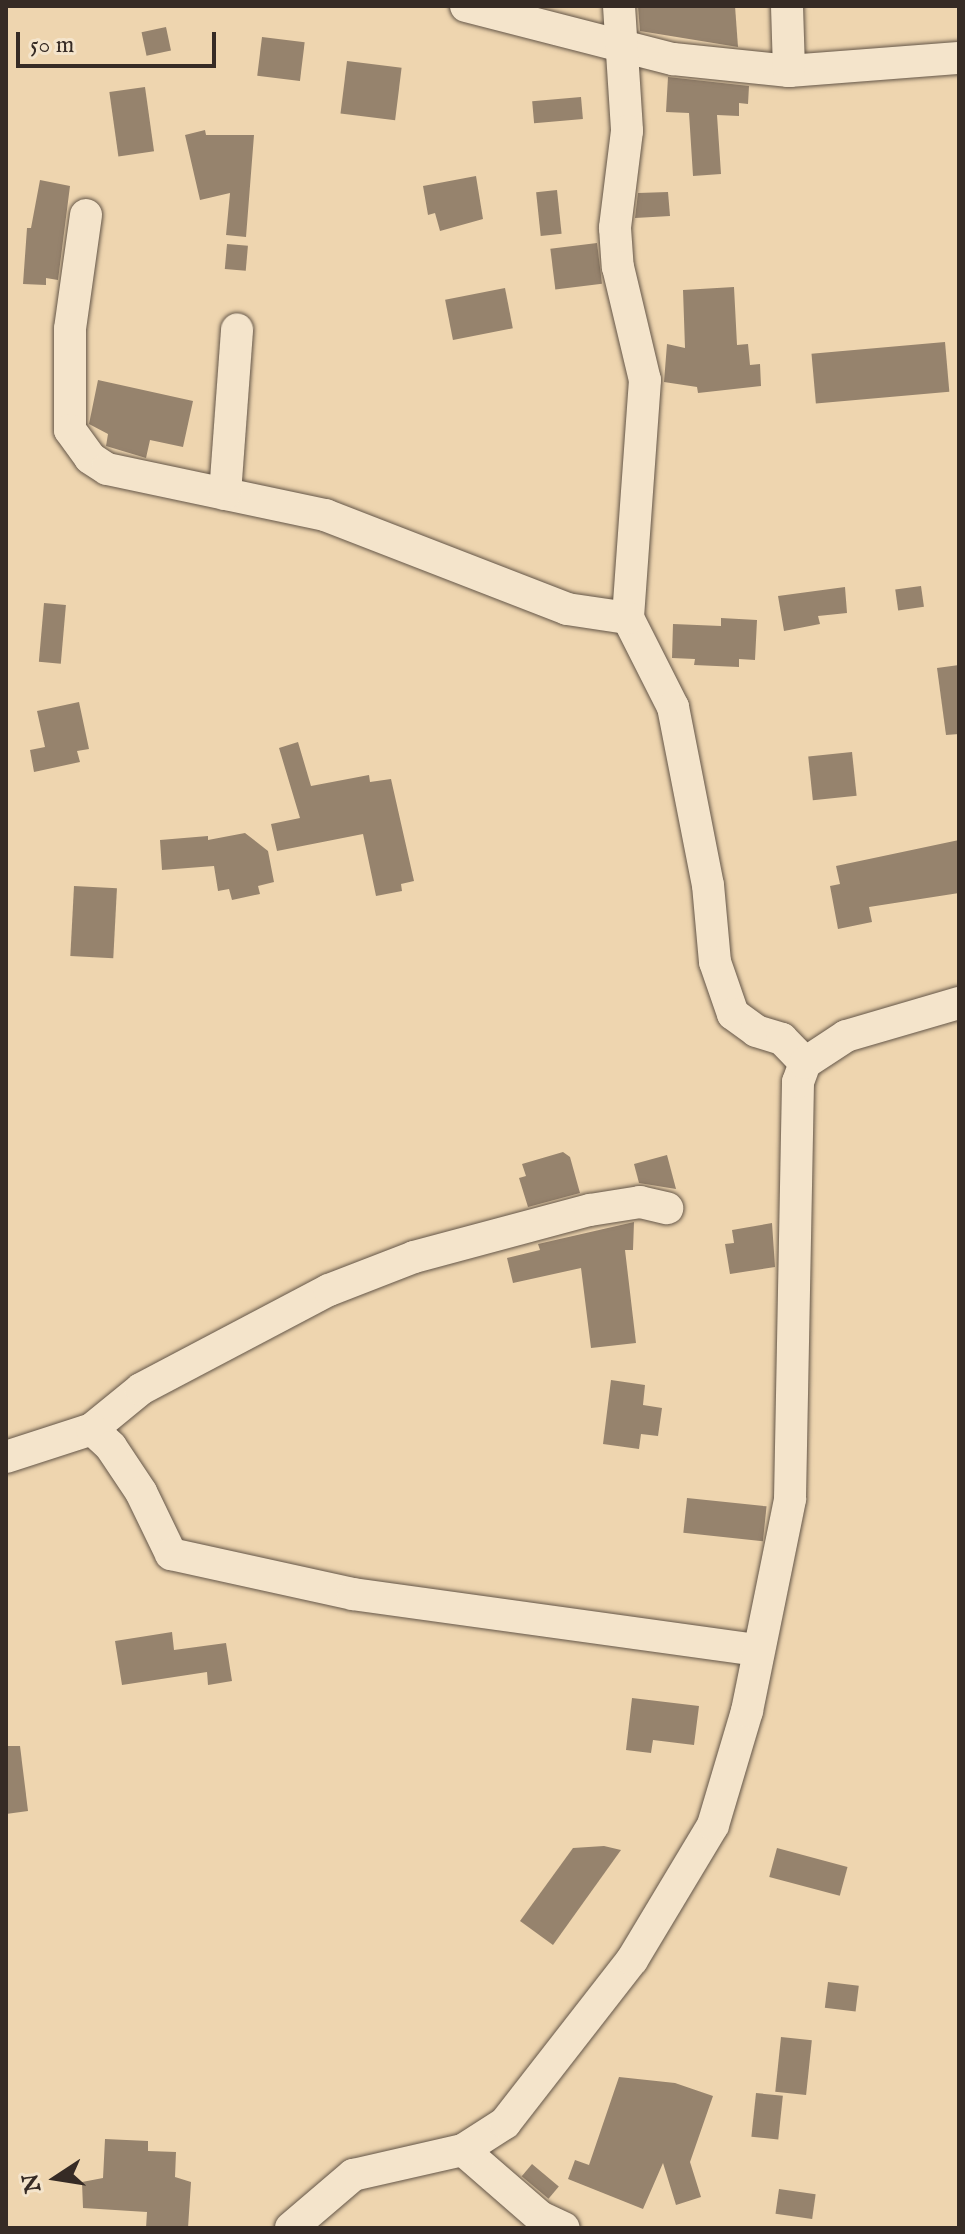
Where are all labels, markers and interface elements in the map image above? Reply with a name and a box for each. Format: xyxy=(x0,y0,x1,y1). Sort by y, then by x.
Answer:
scale bar xyxy=(20,16,220,66)
text: 50 m xyxy=(30,30,74,61)
north arrow xyxy=(16,2138,96,2218)
text: N xyxy=(17,2171,48,2195)

